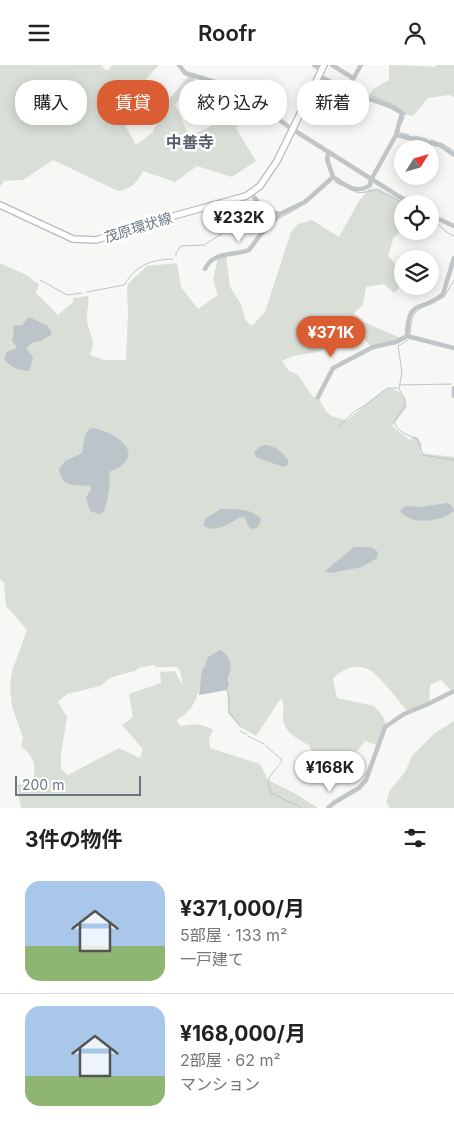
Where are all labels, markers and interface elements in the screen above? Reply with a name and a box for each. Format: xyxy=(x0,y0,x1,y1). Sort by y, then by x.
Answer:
icon: menu xyxy=(25,19,53,47)
icon: person xyxy=(401,19,429,47)
text: Roofr xyxy=(198,20,256,46)
chip: 購入 xyxy=(15,80,87,125)
chip: 賃貸 xyxy=(97,80,169,125)
chip: 絞り込み xyxy=(179,80,287,125)
chip: 新着 xyxy=(297,80,369,125)
district label: 中善寺 xyxy=(166,132,214,152)
north arrow xyxy=(394,140,439,185)
map controls xyxy=(394,140,439,295)
button: locate xyxy=(394,195,439,240)
pin: ¥232K xyxy=(204,201,274,243)
text: ¥232K xyxy=(213,207,265,227)
street label: 茂原環状線 xyxy=(102,209,174,245)
button: layers xyxy=(394,250,439,295)
pin: ¥371K xyxy=(296,315,366,358)
text: ¥371K xyxy=(307,322,355,342)
pin: ¥168K xyxy=(295,751,365,793)
text: ¥168K xyxy=(306,757,354,777)
scale bar xyxy=(15,773,141,796)
text: 200 m xyxy=(22,776,64,793)
icon: filters xyxy=(401,824,429,852)
text: 3件の物件 xyxy=(25,827,123,852)
text: ¥371,000/月 xyxy=(180,896,305,921)
icon: home xyxy=(65,901,125,961)
text: 5部屋 · 133 m² xyxy=(180,925,287,945)
text: 一戸建て xyxy=(180,949,244,969)
text: ¥168,000/月 xyxy=(180,1021,306,1046)
icon: home xyxy=(65,1026,125,1086)
text: 2部屋 · 62 m² xyxy=(180,1050,281,1070)
text: マンション xyxy=(180,1074,260,1094)

